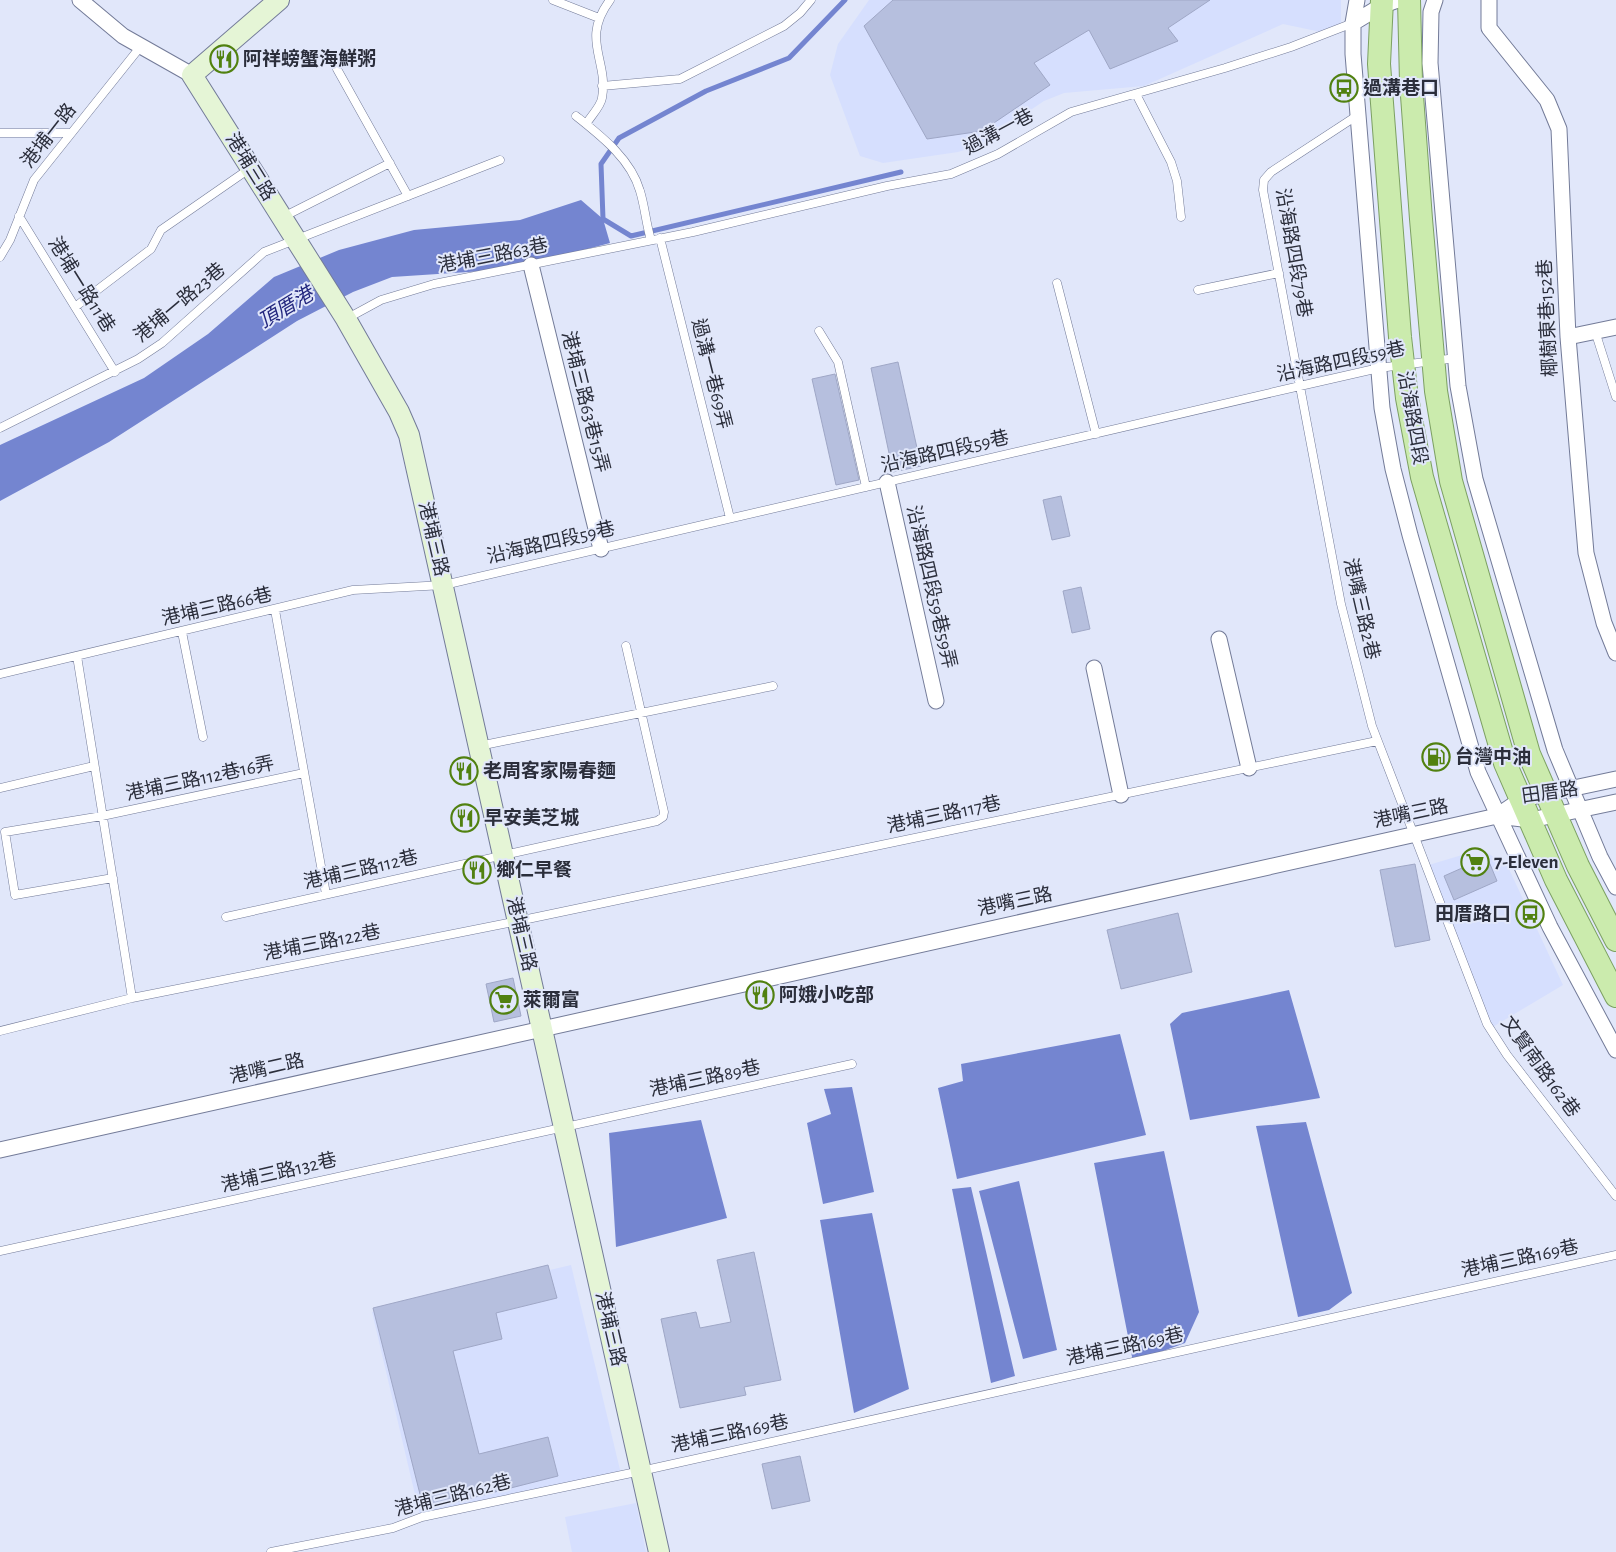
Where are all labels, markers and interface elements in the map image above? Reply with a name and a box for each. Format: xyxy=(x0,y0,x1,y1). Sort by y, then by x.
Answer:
restaurant icon: 阿祥螃蟹海鮮粥 xyxy=(209,44,239,74)
place label: 阿祥螃蟹海鮮粥 xyxy=(243,48,376,69)
bus stop icon: 過溝巷口 xyxy=(1329,73,1359,103)
place label: 過溝巷口 xyxy=(1363,78,1439,98)
street label: 港埔一路 xyxy=(17,99,80,172)
street label: 過溝一巷 xyxy=(960,104,1037,158)
street label: 港埔三路 xyxy=(222,129,280,204)
street label: 沿海路四段79巷 xyxy=(1272,187,1316,319)
street label: 港埔一路11巷 xyxy=(44,233,119,336)
street label: 港埔三路63巷 xyxy=(436,234,550,276)
street label: 港埔一路23巷 xyxy=(130,258,229,346)
street label: 椰樹東巷152巷 xyxy=(1533,259,1561,378)
water label: 頂厝港 xyxy=(255,282,319,332)
street label: 過溝一巷69弄 xyxy=(688,316,736,431)
street label: 港埔三路63巷15弄 xyxy=(558,329,614,475)
street label: 沿海路四段59巷 xyxy=(1275,337,1407,385)
street label: 沿海路四段 xyxy=(1394,369,1432,466)
street label: 沿海路四段59巷 xyxy=(879,426,1011,476)
street label: 港埔三路 xyxy=(415,499,453,578)
street label: 沿海路四段59巷59弄 xyxy=(903,503,961,670)
street label: 沿海路四段59巷 xyxy=(485,517,617,567)
street label: 港嘴三路2巷 xyxy=(1340,556,1384,662)
street label: 港埔三路66巷 xyxy=(159,583,274,629)
fuel station icon: 台灣中油 xyxy=(1421,742,1451,772)
place label: 台灣中油 xyxy=(1455,746,1531,767)
street label: 港埔三路112巷16弄 xyxy=(124,752,276,804)
restaurant icon: 老周客家陽春麵 xyxy=(449,756,479,786)
place label: 老周客家陽春麵 xyxy=(483,760,616,781)
street label: 田厝路 xyxy=(1520,779,1580,806)
street label: 港埔三路117巷 xyxy=(885,792,1003,836)
street label: 港嘴三路 xyxy=(1371,795,1450,831)
restaurant icon: 早安美芝城 xyxy=(450,803,480,833)
place label: 早安美芝城 xyxy=(484,807,579,828)
street label: 港埔三路112巷 xyxy=(302,846,420,892)
supermarket icon: 7-Eleven xyxy=(1460,847,1490,877)
place label: 7-Eleven xyxy=(1494,853,1558,872)
restaurant icon: 鄉仁早餐 xyxy=(462,855,492,885)
place label: 鄉仁早餐 xyxy=(496,859,572,880)
street label: 港嘴三路 xyxy=(975,883,1054,919)
street label: 港埔三路 xyxy=(503,894,541,973)
bus stop icon: 田厝路口 xyxy=(1515,899,1545,929)
place label: 田厝路口 xyxy=(1435,904,1511,924)
street label: 港埔三路122巷 xyxy=(261,920,382,964)
restaurant icon: 阿娥小吃部 xyxy=(745,980,775,1010)
place label: 阿娥小吃部 xyxy=(779,984,874,1005)
supermarket icon: 萊爾富 xyxy=(489,985,519,1015)
place label: 萊爾富 xyxy=(523,989,580,1010)
street label: 文賢南路162巷 xyxy=(1497,1012,1584,1121)
street label: 港嘴二路 xyxy=(227,1049,306,1087)
street label: 港埔三路89巷 xyxy=(647,1056,762,1100)
street label: 港埔三路132巷 xyxy=(219,1149,339,1196)
street label: 港埔三路169巷 xyxy=(1459,1235,1580,1281)
street label: 港埔三路 xyxy=(592,1289,630,1368)
street label: 港埔三路169巷 xyxy=(1064,1323,1185,1369)
street label: 港埔三路169巷 xyxy=(669,1410,790,1456)
street label: 港埔三路162巷 xyxy=(392,1470,513,1520)

